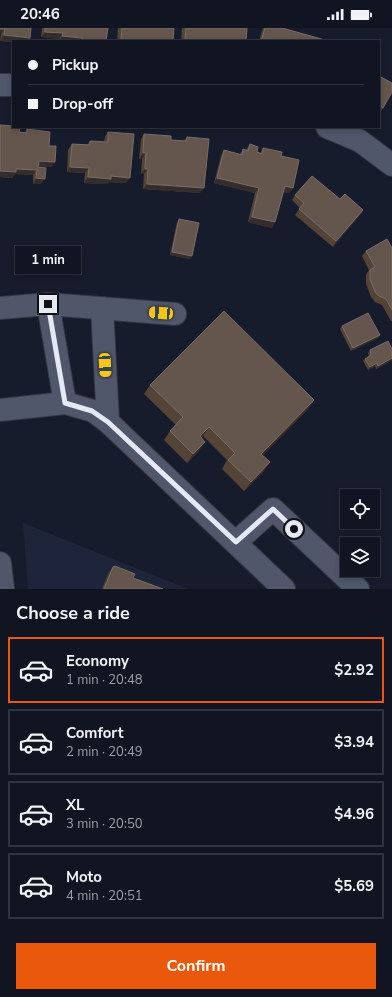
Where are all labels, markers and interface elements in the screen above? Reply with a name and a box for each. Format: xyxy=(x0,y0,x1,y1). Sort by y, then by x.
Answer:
text: 20:46 xyxy=(20,4,60,24)
text: Pickup xyxy=(52,55,98,75)
text: Drop-off xyxy=(52,94,113,114)
callout: 1 min xyxy=(15,246,81,274)
text: 1 min xyxy=(31,251,65,269)
route end xyxy=(39,295,57,313)
car xyxy=(149,306,173,320)
car xyxy=(98,353,112,377)
map controls xyxy=(340,489,380,577)
button: locate xyxy=(340,489,380,529)
route start xyxy=(285,520,303,538)
button: layers xyxy=(340,537,380,577)
text: Choose a ride xyxy=(16,601,130,625)
text: Economy xyxy=(66,651,129,671)
icon: car xyxy=(18,652,54,688)
text: $2.92 xyxy=(334,660,374,680)
text: 1 min · 20:48 xyxy=(66,671,142,689)
text: Comfort xyxy=(66,723,123,743)
icon: car xyxy=(18,724,54,760)
text: $3.94 xyxy=(334,732,374,752)
text: 2 min · 20:49 xyxy=(66,743,142,761)
text: XL xyxy=(66,795,85,815)
icon: car xyxy=(18,796,54,832)
text: $4.96 xyxy=(334,804,374,824)
text: 3 min · 20:50 xyxy=(66,815,142,833)
text: Moto xyxy=(66,867,102,887)
icon: car xyxy=(18,868,54,904)
text: $5.69 xyxy=(334,876,374,896)
text: 4 min · 20:51 xyxy=(66,887,142,905)
button: Confirm xyxy=(16,943,376,989)

